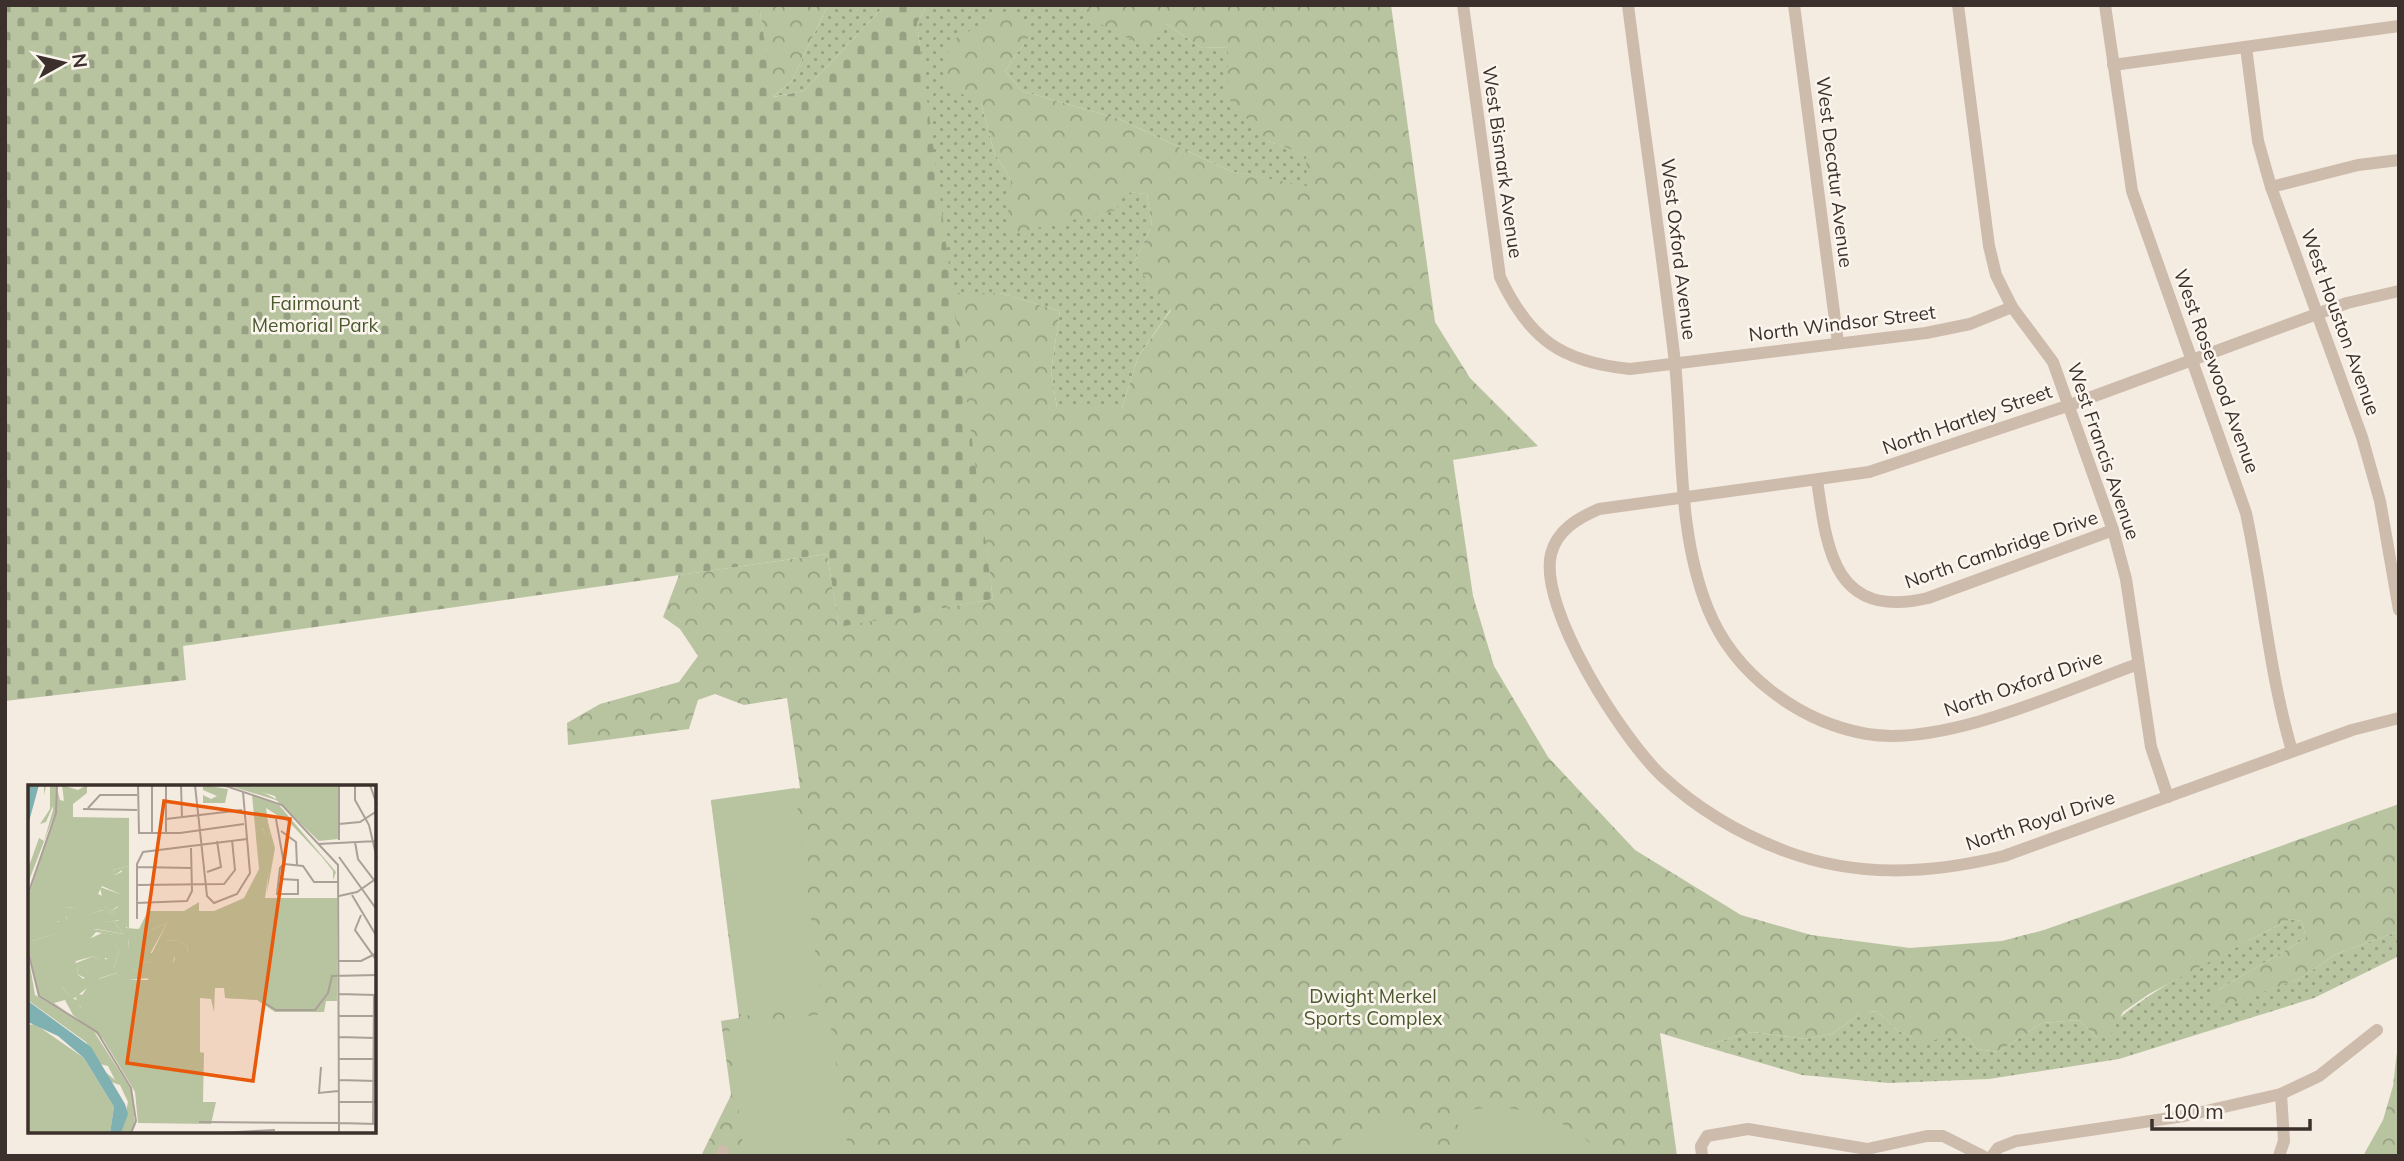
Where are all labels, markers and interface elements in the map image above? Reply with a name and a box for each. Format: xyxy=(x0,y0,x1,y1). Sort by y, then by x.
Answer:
north arrow xyxy=(28,28,98,98)
text: N xyxy=(67,52,93,69)
street label: West Bismark Avenue xyxy=(1478,64,1528,260)
street label: West Decatur Avenue xyxy=(1811,75,1859,269)
street label: West Oxford Avenue xyxy=(1656,157,1702,341)
street label: West Houston Avenue xyxy=(2296,225,2386,419)
street label: West Rosewood Avenue xyxy=(2169,266,2265,476)
park label: Fairmount Memorial Park xyxy=(252,291,378,337)
street label: North Windsor Street xyxy=(1747,300,1937,346)
street label: West Francis Avenue xyxy=(2062,359,2146,543)
street label: North Hartley Street xyxy=(1879,379,2055,459)
street label: North Cambridge Drive xyxy=(1901,505,2101,593)
street label: North Oxford Drive xyxy=(1941,645,2105,721)
inset map xyxy=(28,785,376,1133)
street label: North Royal Drive xyxy=(1962,785,2118,855)
park label: Dwight Merkel Sports Complex xyxy=(1304,984,1442,1030)
scale bar xyxy=(2152,1088,2310,1132)
text: 100 m xyxy=(2162,1098,2224,1124)

